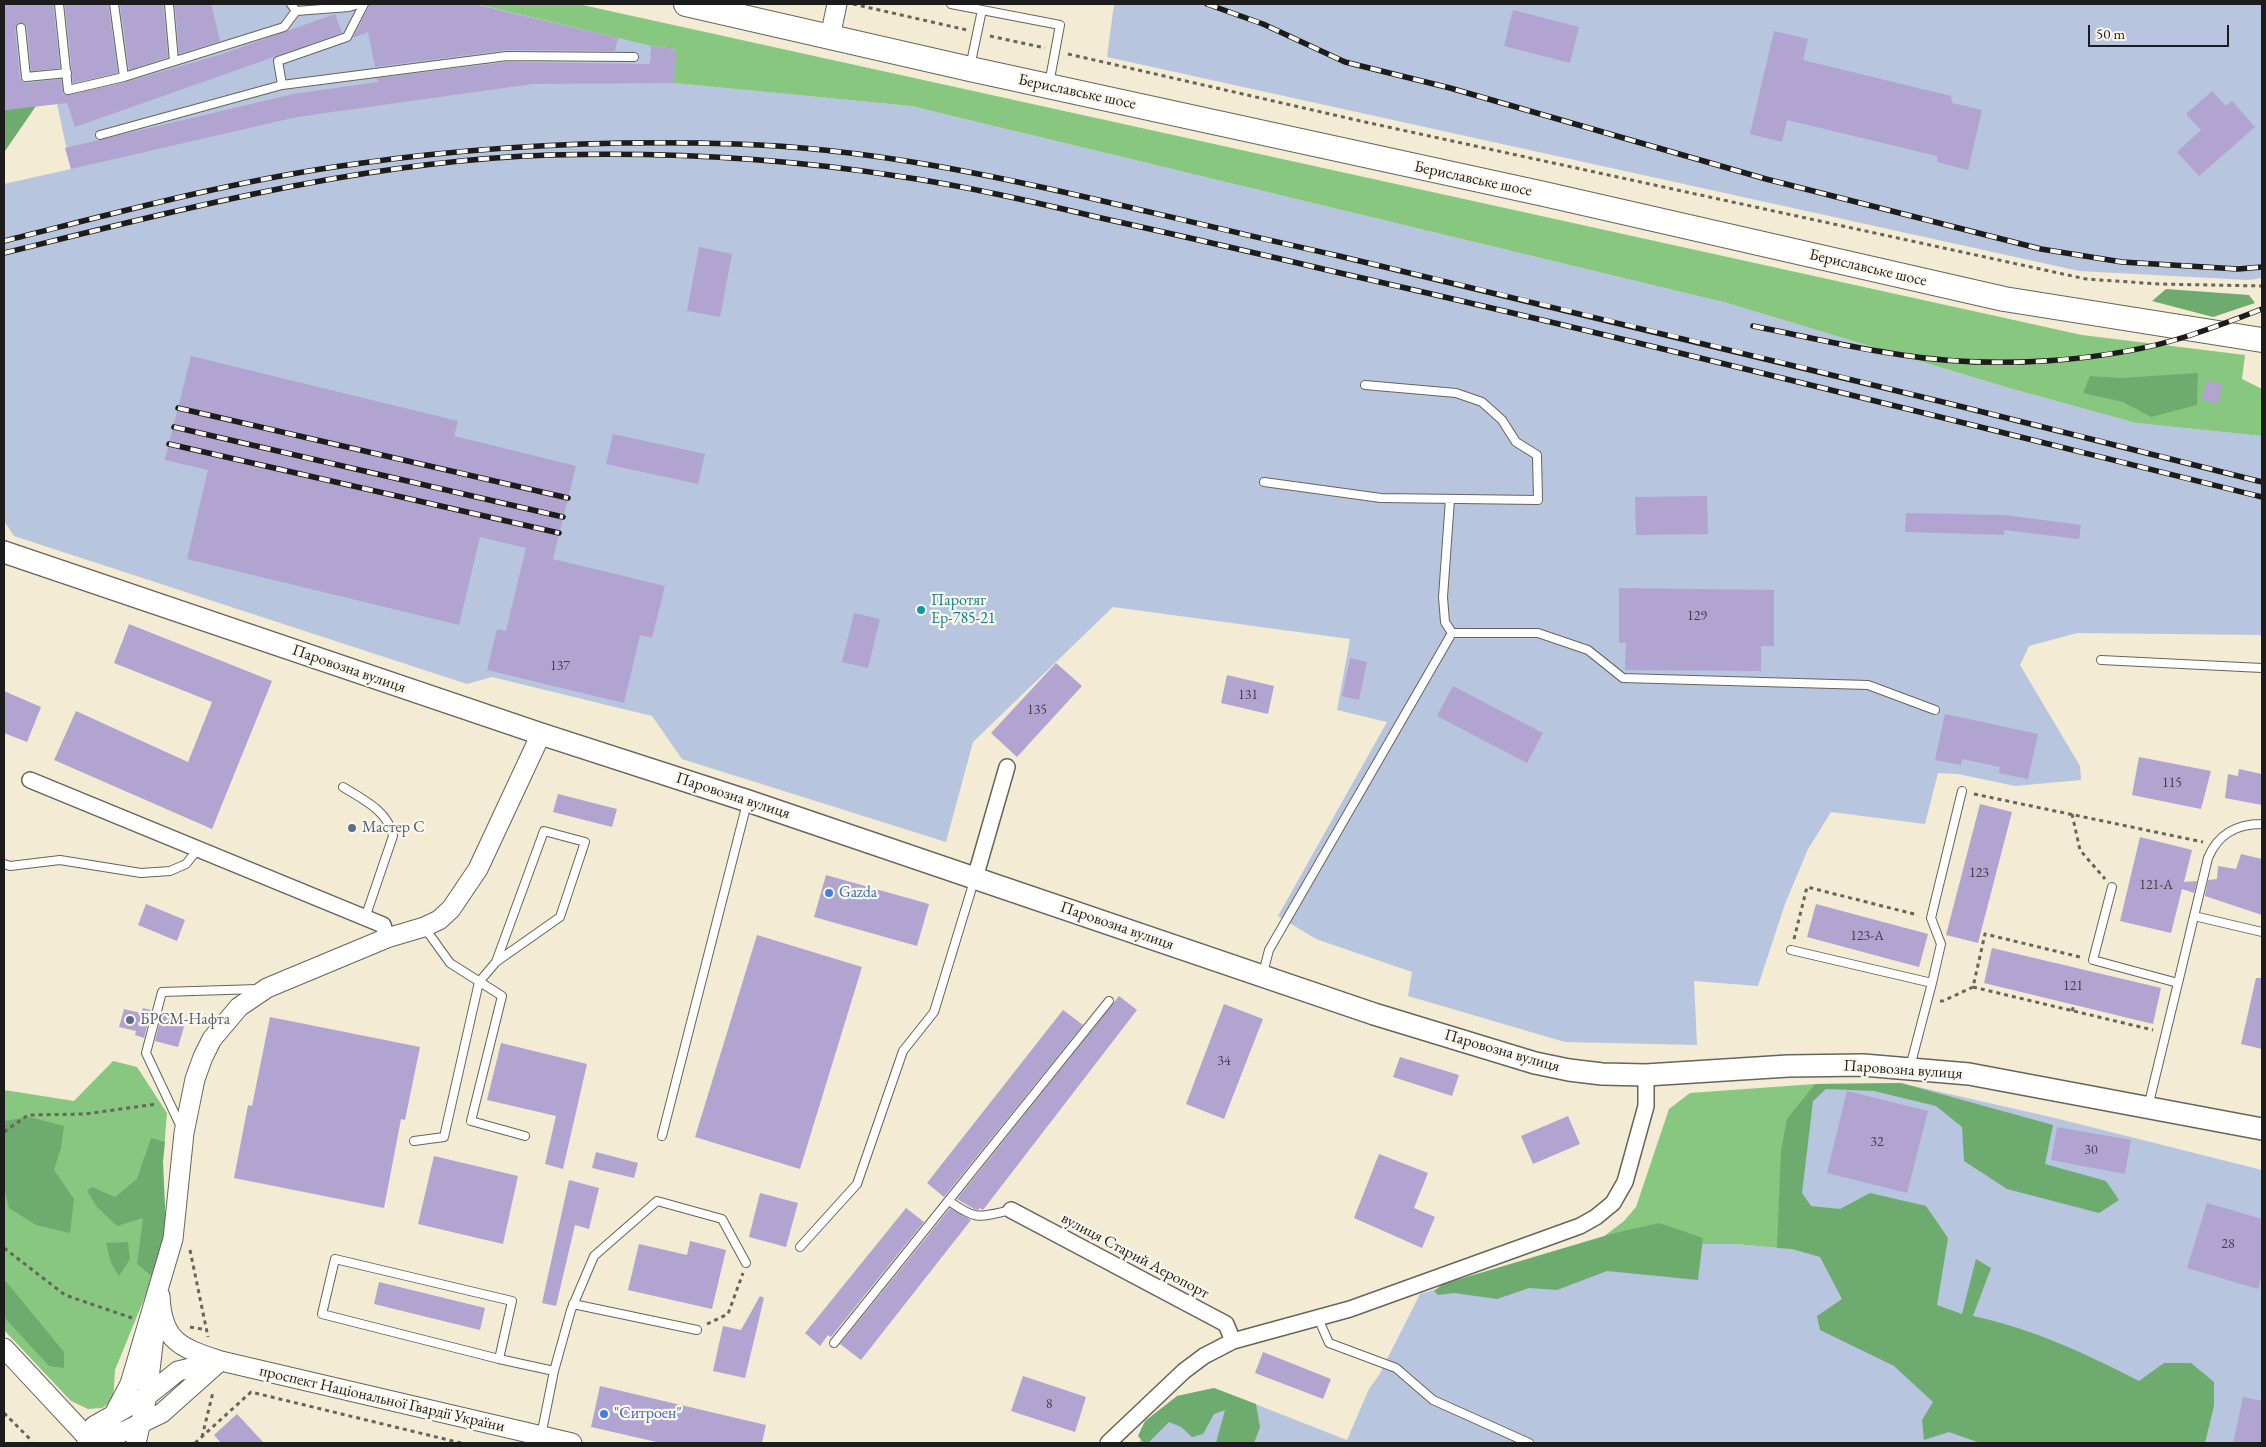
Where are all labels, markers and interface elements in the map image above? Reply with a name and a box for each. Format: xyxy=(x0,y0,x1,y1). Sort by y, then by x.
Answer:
scale bar xyxy=(2091,15,2232,47)
text: 50 m xyxy=(2096,24,2125,43)
street label: Бериславське шосе xyxy=(1016,70,1138,114)
street label: Бериславське шосе xyxy=(1412,157,1534,201)
street label: Бериславське шосе xyxy=(1807,245,1929,291)
place label: Паротяг Ер-785-21 xyxy=(931,591,995,629)
marker: Паротяг Ер-785-21 xyxy=(915,604,927,616)
house number: 129 xyxy=(1687,608,1707,624)
street label: Паровозна вулиця xyxy=(290,641,408,697)
house number: 137 xyxy=(550,658,570,674)
house number: 131 xyxy=(1238,687,1258,703)
house number: 135 xyxy=(1027,702,1047,718)
street label: Паровозна вулиця xyxy=(673,768,793,824)
house number: 115 xyxy=(2162,775,2182,791)
place label: Мастер С xyxy=(362,818,425,838)
marker: Мастер С xyxy=(346,822,358,834)
house number: 123 xyxy=(1969,865,1989,881)
house number: 121-А xyxy=(2139,877,2173,893)
place label: Gazda xyxy=(839,883,877,903)
marker: Gazda xyxy=(823,887,835,899)
street label: Паровозна вулиця xyxy=(1058,898,1176,954)
house number: 123-А xyxy=(1850,928,1884,944)
house number: 121 xyxy=(2063,978,2083,994)
place label: БРСМ-Нафта xyxy=(140,1010,230,1030)
marker: БРСМ-Нафта xyxy=(124,1014,136,1026)
street label: Паровозна вулиця xyxy=(1442,1025,1562,1077)
house number: 34 xyxy=(1217,1053,1231,1069)
street label: Паровозна вулиця xyxy=(1843,1056,1963,1084)
house number: 32 xyxy=(1870,1134,1884,1150)
house number: 30 xyxy=(2084,1142,2098,1158)
street label: вулиця Старий Аеропорт xyxy=(1058,1209,1212,1303)
house number: 28 xyxy=(2221,1236,2235,1252)
street label: проспект Національної Гвардії України xyxy=(257,1361,507,1437)
house number: 8 xyxy=(1046,1396,1052,1412)
place label: "Ситроен" xyxy=(614,1404,682,1424)
marker: "Ситроен" xyxy=(598,1408,610,1420)

